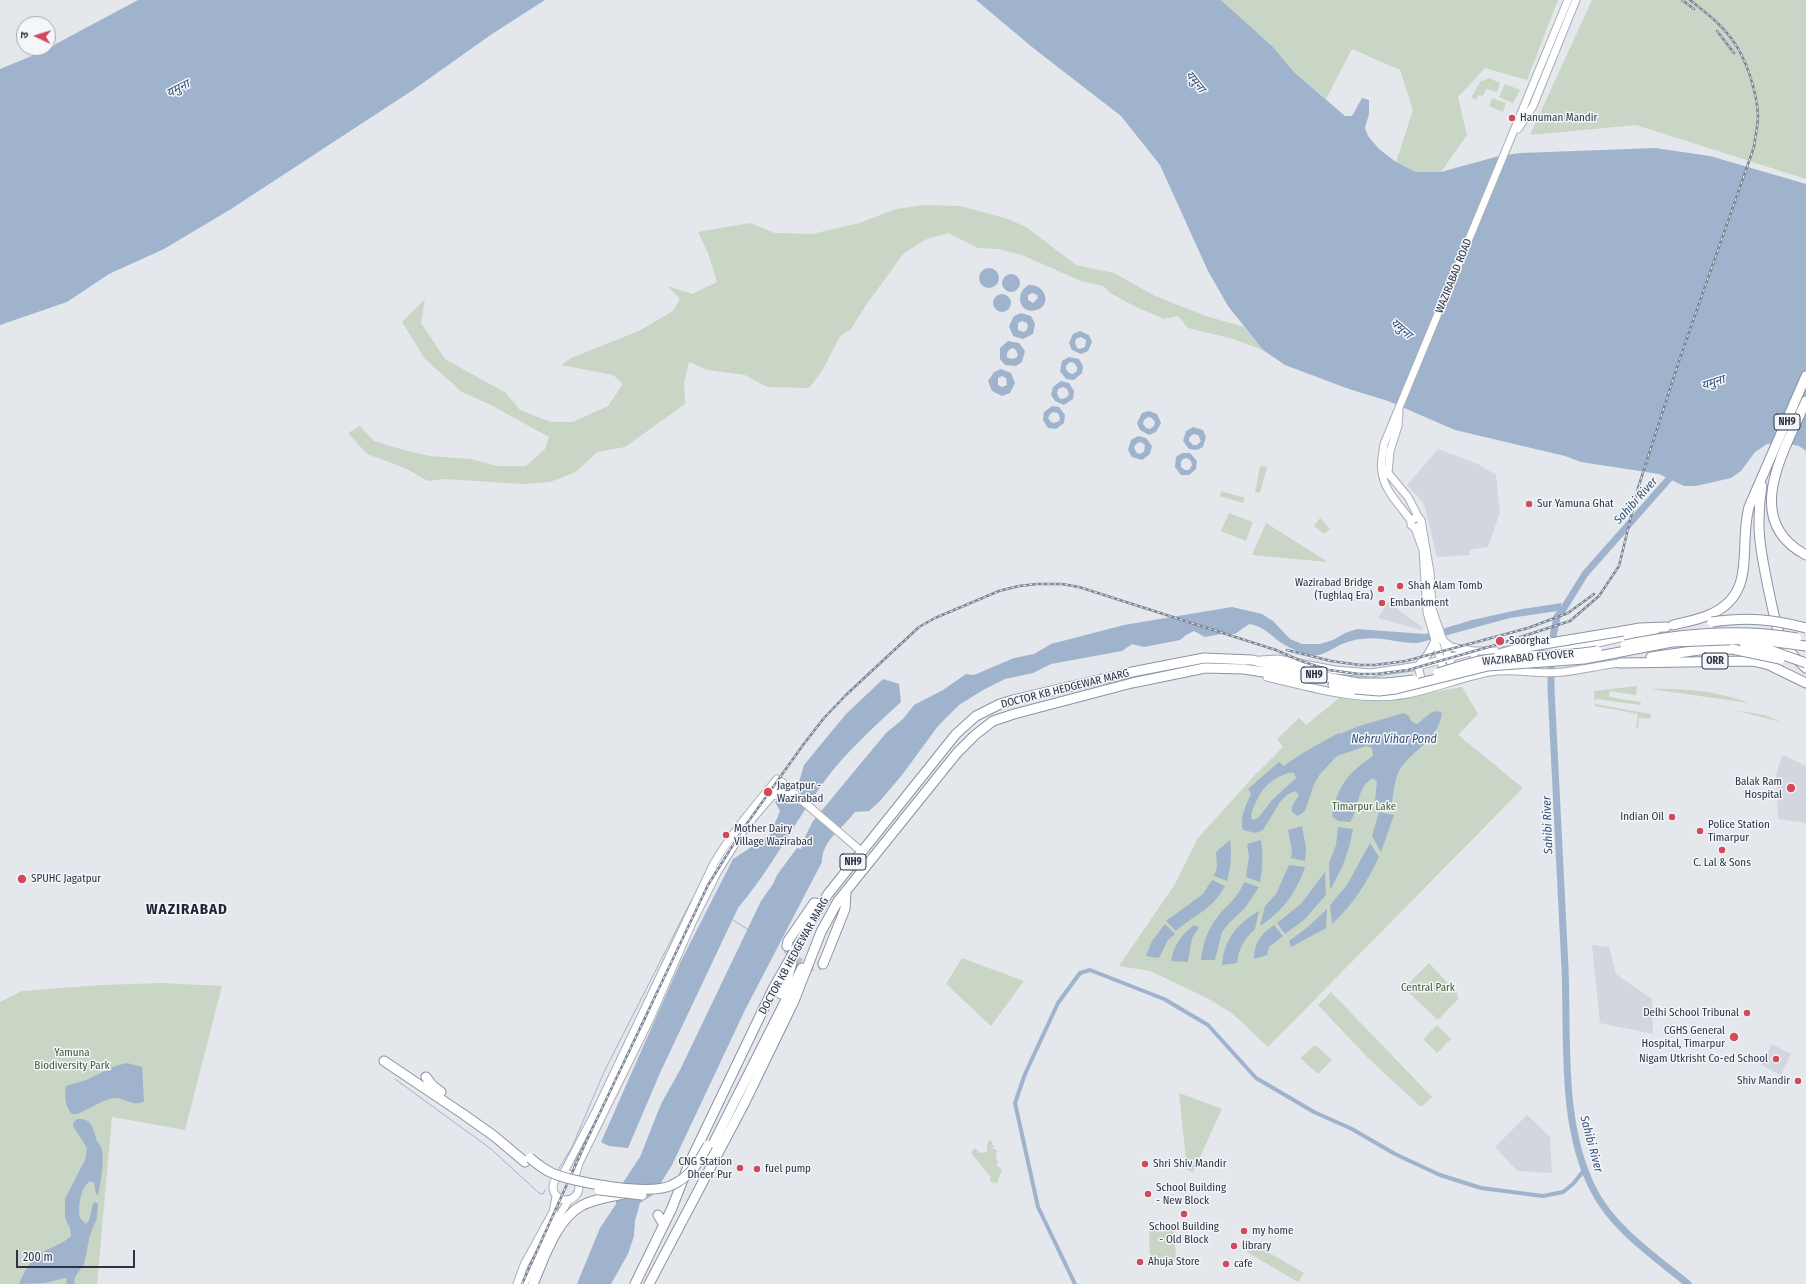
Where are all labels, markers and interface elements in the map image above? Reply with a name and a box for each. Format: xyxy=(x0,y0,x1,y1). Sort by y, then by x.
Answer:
north arrow xyxy=(16,16,56,56)
text: उ xyxy=(18,32,31,39)
water label: यमुना xyxy=(1182,68,1208,96)
water label: यमुना xyxy=(164,77,192,101)
place label: Hanuman Mandir xyxy=(1520,111,1597,125)
marker: Hanuman Mandir xyxy=(1507,113,1517,123)
street label: WAZIRABAD ROAD xyxy=(1433,237,1475,315)
water label: यमुना xyxy=(1387,316,1415,342)
water label: यमुना xyxy=(1699,372,1727,394)
road number: NH9 xyxy=(1774,414,1800,430)
water label: Sahibi River xyxy=(1611,475,1661,527)
place label: Sur Yamuna Ghat xyxy=(1537,497,1614,511)
marker: Sur Yamuna Ghat xyxy=(1524,499,1534,509)
place label: Wazirabad Bridge (Tughlaq Era) xyxy=(1295,576,1373,602)
place label: Shah Alam Tomb xyxy=(1408,579,1483,593)
marker: Shah Alam Tomb xyxy=(1395,581,1405,591)
marker: Wazirabad Bridge (Tughlaq Era) xyxy=(1376,584,1386,594)
place label: Embankment xyxy=(1390,596,1449,610)
marker: Embankment xyxy=(1377,598,1387,608)
place label: Soorghat xyxy=(1509,634,1550,648)
marker: Soorghat xyxy=(1494,635,1506,647)
street label: WAZIRABAD FLYOVER xyxy=(1482,647,1574,669)
road number: ORR xyxy=(1702,653,1728,669)
street label: DOCTOR KB HEDGEWAR MARG xyxy=(1000,667,1130,711)
road number: NH9 xyxy=(1301,667,1327,683)
water label: Nehru Vihar Pond xyxy=(1351,733,1437,747)
place label: Balak Ram Hospital xyxy=(1735,775,1782,801)
place label: Jagatpur - Wazirabad xyxy=(777,779,823,805)
marker: Balak Ram Hospital xyxy=(1785,782,1797,794)
marker: Jagatpur - Wazirabad xyxy=(762,786,774,798)
water label: Sahibi River xyxy=(1540,796,1556,854)
park label: Timarpur Lake xyxy=(1332,800,1396,814)
place label: Indian Oil xyxy=(1620,810,1664,824)
marker: Indian Oil xyxy=(1667,812,1677,822)
place label: Police Station Timarpur xyxy=(1708,818,1770,844)
place label: Mother Dairy Village Wazirabad xyxy=(734,822,813,848)
marker: Police Station Timarpur xyxy=(1695,826,1705,836)
marker: Mother Dairy Village Wazirabad xyxy=(721,830,731,840)
marker: C. Lal & Sons xyxy=(1717,845,1727,855)
road number: NH9 xyxy=(840,854,866,870)
place label: C. Lal & Sons xyxy=(1693,856,1751,870)
place label: SPUHC Jagatpur xyxy=(31,872,101,886)
marker: SPUHC Jagatpur xyxy=(16,873,28,885)
street label: DOCTOR KB HEDGEWAR MARG xyxy=(756,895,832,1017)
district label: WAZIRABAD xyxy=(146,901,228,919)
park label: Central Park xyxy=(1401,981,1455,995)
place label: Delhi School Tribunal xyxy=(1643,1006,1739,1020)
marker: Delhi School Tribunal xyxy=(1742,1008,1752,1018)
place label: CGHS General Hospital, Timarpur xyxy=(1642,1024,1725,1050)
marker: CGHS General Hospital, Timarpur xyxy=(1728,1031,1740,1043)
park label: Yamuna Biodiversity Park xyxy=(34,1046,110,1072)
place label: Nigam Utkrisht Co-ed School xyxy=(1639,1052,1768,1066)
marker: Nigam Utkrisht Co-ed School xyxy=(1771,1054,1781,1064)
place label: Shiv Mandir xyxy=(1737,1074,1790,1088)
marker: Shiv Mandir xyxy=(1793,1076,1803,1086)
water label: Sahibi River xyxy=(1577,1114,1605,1174)
place label: CNG Station Dheer Pur xyxy=(679,1155,732,1181)
place label: Shri Shiv Mandir xyxy=(1153,1157,1226,1171)
marker: Shri Shiv Mandir xyxy=(1140,1159,1150,1169)
place label: fuel pump xyxy=(765,1162,811,1176)
marker: CNG Station Dheer Pur xyxy=(735,1163,745,1173)
marker: fuel pump xyxy=(752,1164,762,1174)
place label: School Building - New Block xyxy=(1156,1181,1226,1207)
marker: School Building - New Block xyxy=(1143,1189,1153,1199)
marker: School Building - Old Block xyxy=(1179,1209,1189,1219)
place label: School Building - Old Block xyxy=(1149,1220,1219,1246)
place label: my home xyxy=(1252,1224,1293,1238)
marker: my home xyxy=(1239,1226,1249,1236)
place label: library xyxy=(1242,1239,1271,1253)
marker: library xyxy=(1229,1241,1239,1251)
scale bar xyxy=(18,1242,137,1268)
text: 200 m xyxy=(23,1250,53,1264)
place label: Ahuja Store xyxy=(1148,1255,1200,1269)
marker: Ahuja Store xyxy=(1135,1257,1145,1267)
place label: cafe xyxy=(1234,1257,1253,1271)
marker: cafe xyxy=(1221,1259,1231,1269)

